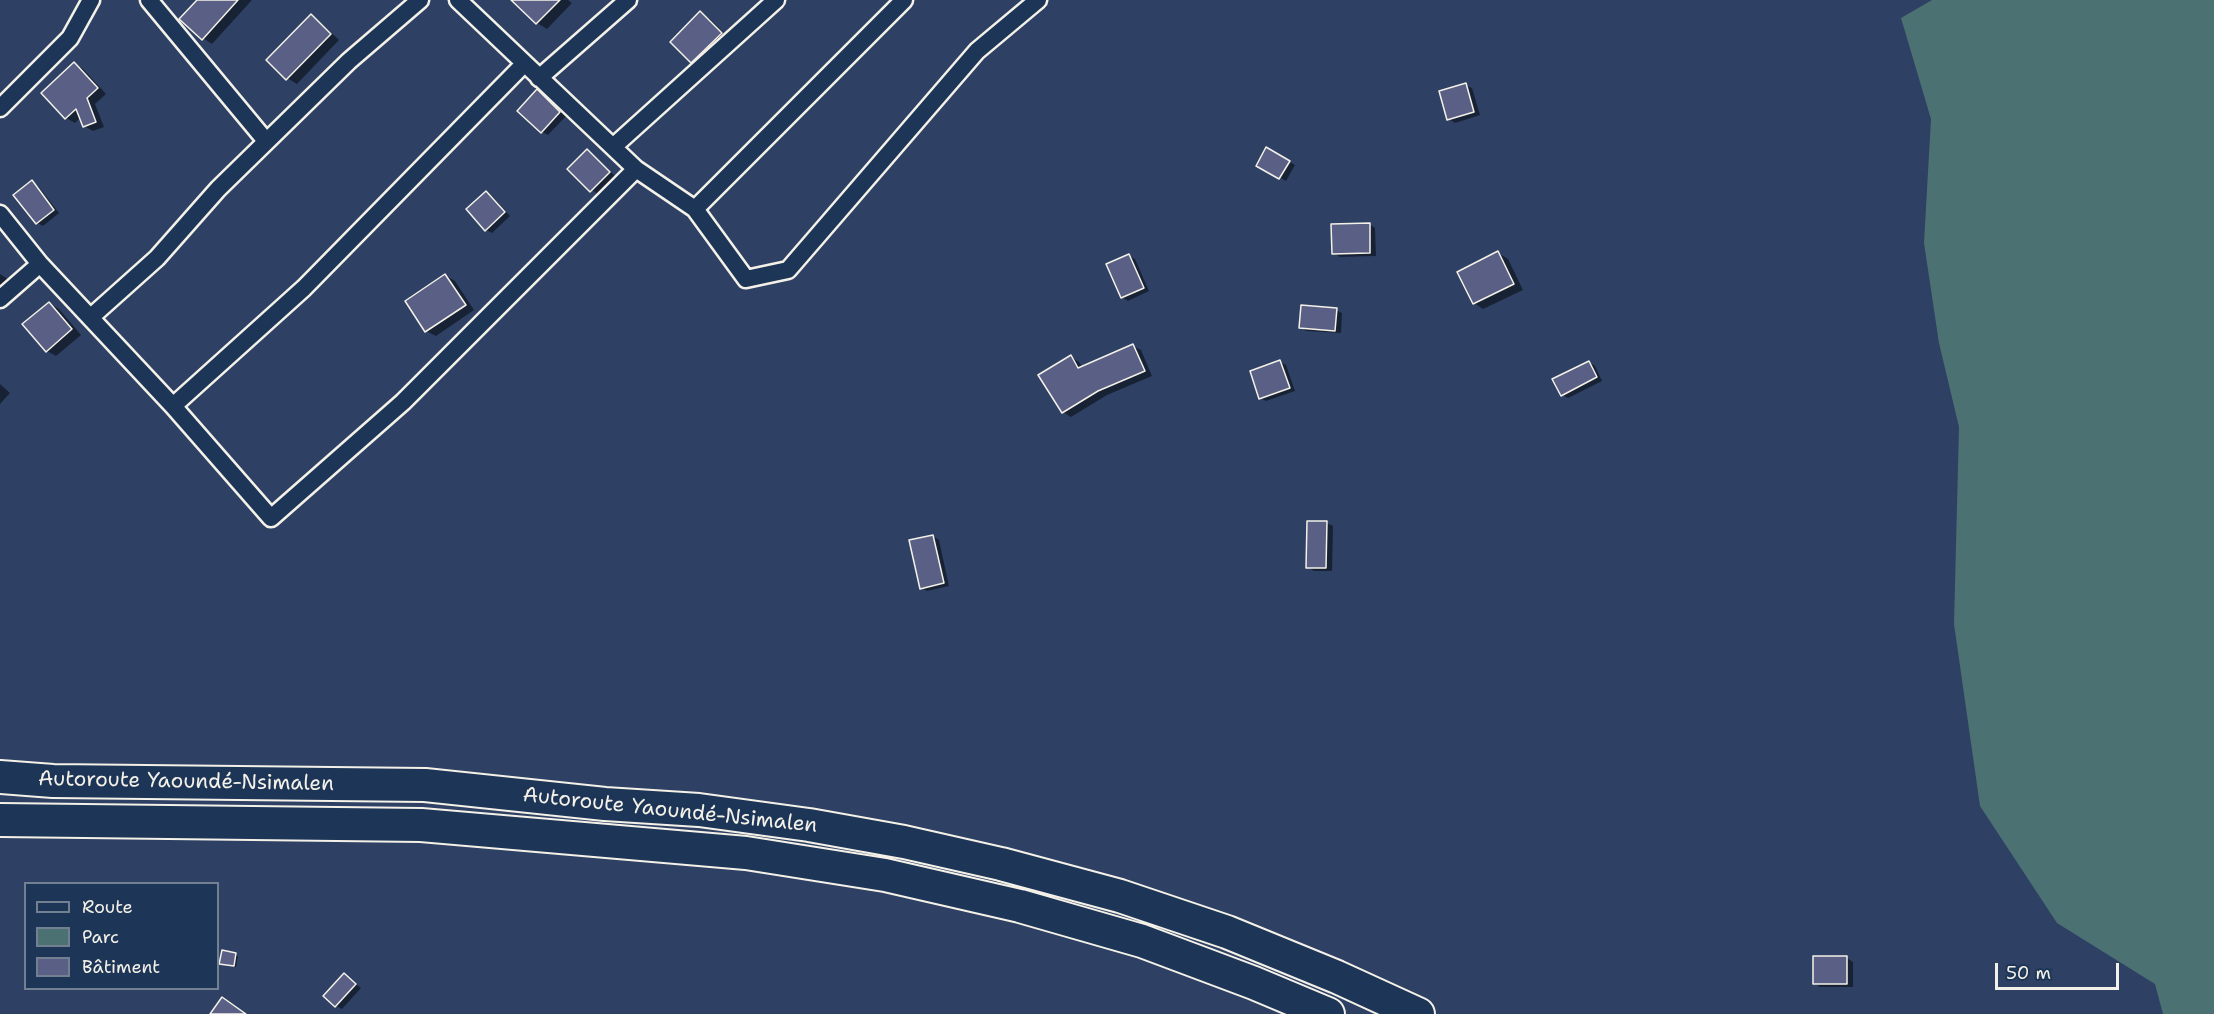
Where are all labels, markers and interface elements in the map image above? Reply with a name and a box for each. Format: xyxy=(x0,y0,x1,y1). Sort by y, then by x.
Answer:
street label: Autoroute Yaoundé-Nsimalen xyxy=(38,767,334,797)
street label: Autoroute Yaoundé-Nsimalen xyxy=(521,783,819,839)
legend xyxy=(24,882,219,990)
text: Route xyxy=(82,895,133,919)
text: Parc xyxy=(82,925,119,949)
scale bar xyxy=(1998,951,2122,989)
text: Bâtiment xyxy=(82,955,160,979)
text: 50 m xyxy=(2006,961,2051,985)

